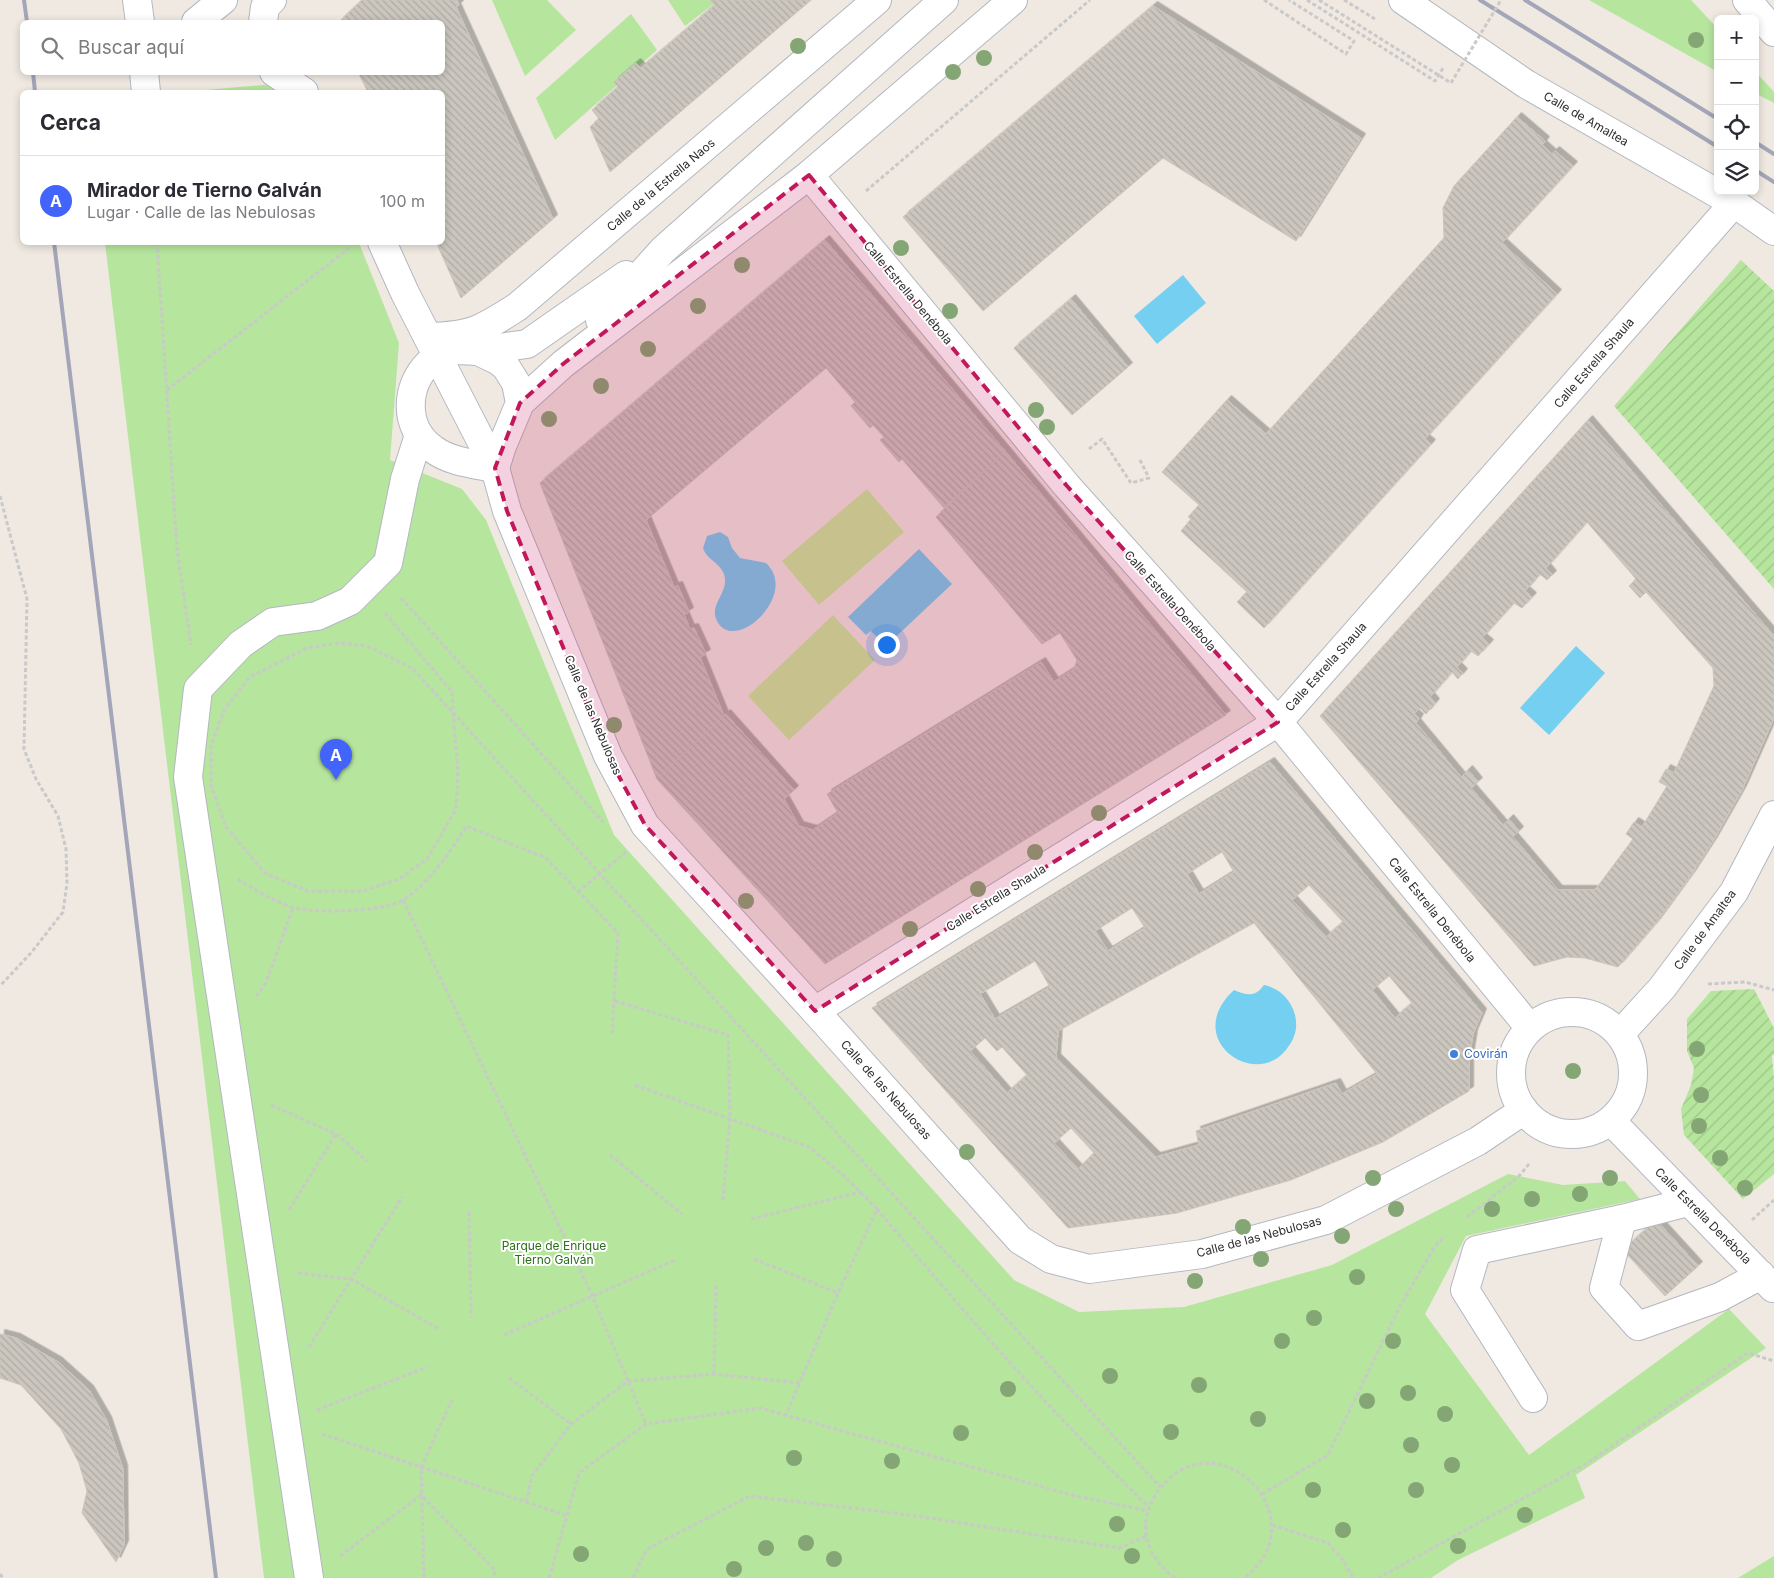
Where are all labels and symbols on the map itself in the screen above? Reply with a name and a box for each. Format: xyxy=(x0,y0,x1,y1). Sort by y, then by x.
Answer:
street label: Calle de Amaltea xyxy=(1541,88,1631,149)
street label: Calle de la Estrella Naos xyxy=(604,135,718,234)
street label: Calle Estrella Denébola xyxy=(861,238,956,347)
street label: Calle Estrella Shaula xyxy=(1550,314,1637,411)
street label: Calle Estrella Denébola xyxy=(1121,547,1220,654)
street label: Calle Estrella Shaula xyxy=(1282,619,1370,714)
your location xyxy=(874,632,900,658)
street label: Calle de las Nebulosas xyxy=(561,653,626,777)
pin: A xyxy=(320,739,352,780)
street label: Calle Estrella Denébola xyxy=(1386,854,1479,965)
street label: Calle Estrella Shaula xyxy=(943,861,1048,934)
street label: Calle de Amaltea xyxy=(1670,887,1739,973)
street label: Calle de las Nebulosas xyxy=(838,1037,935,1143)
place label: Covirán xyxy=(1464,1046,1508,1061)
marker: Covirán xyxy=(1448,1048,1460,1060)
street label: Calle Estrella Denébola xyxy=(1652,1164,1755,1267)
street label: Calle de las Nebulosas xyxy=(1195,1213,1323,1260)
park label: Parque de Enrique Tierno Galván xyxy=(502,1238,606,1267)

